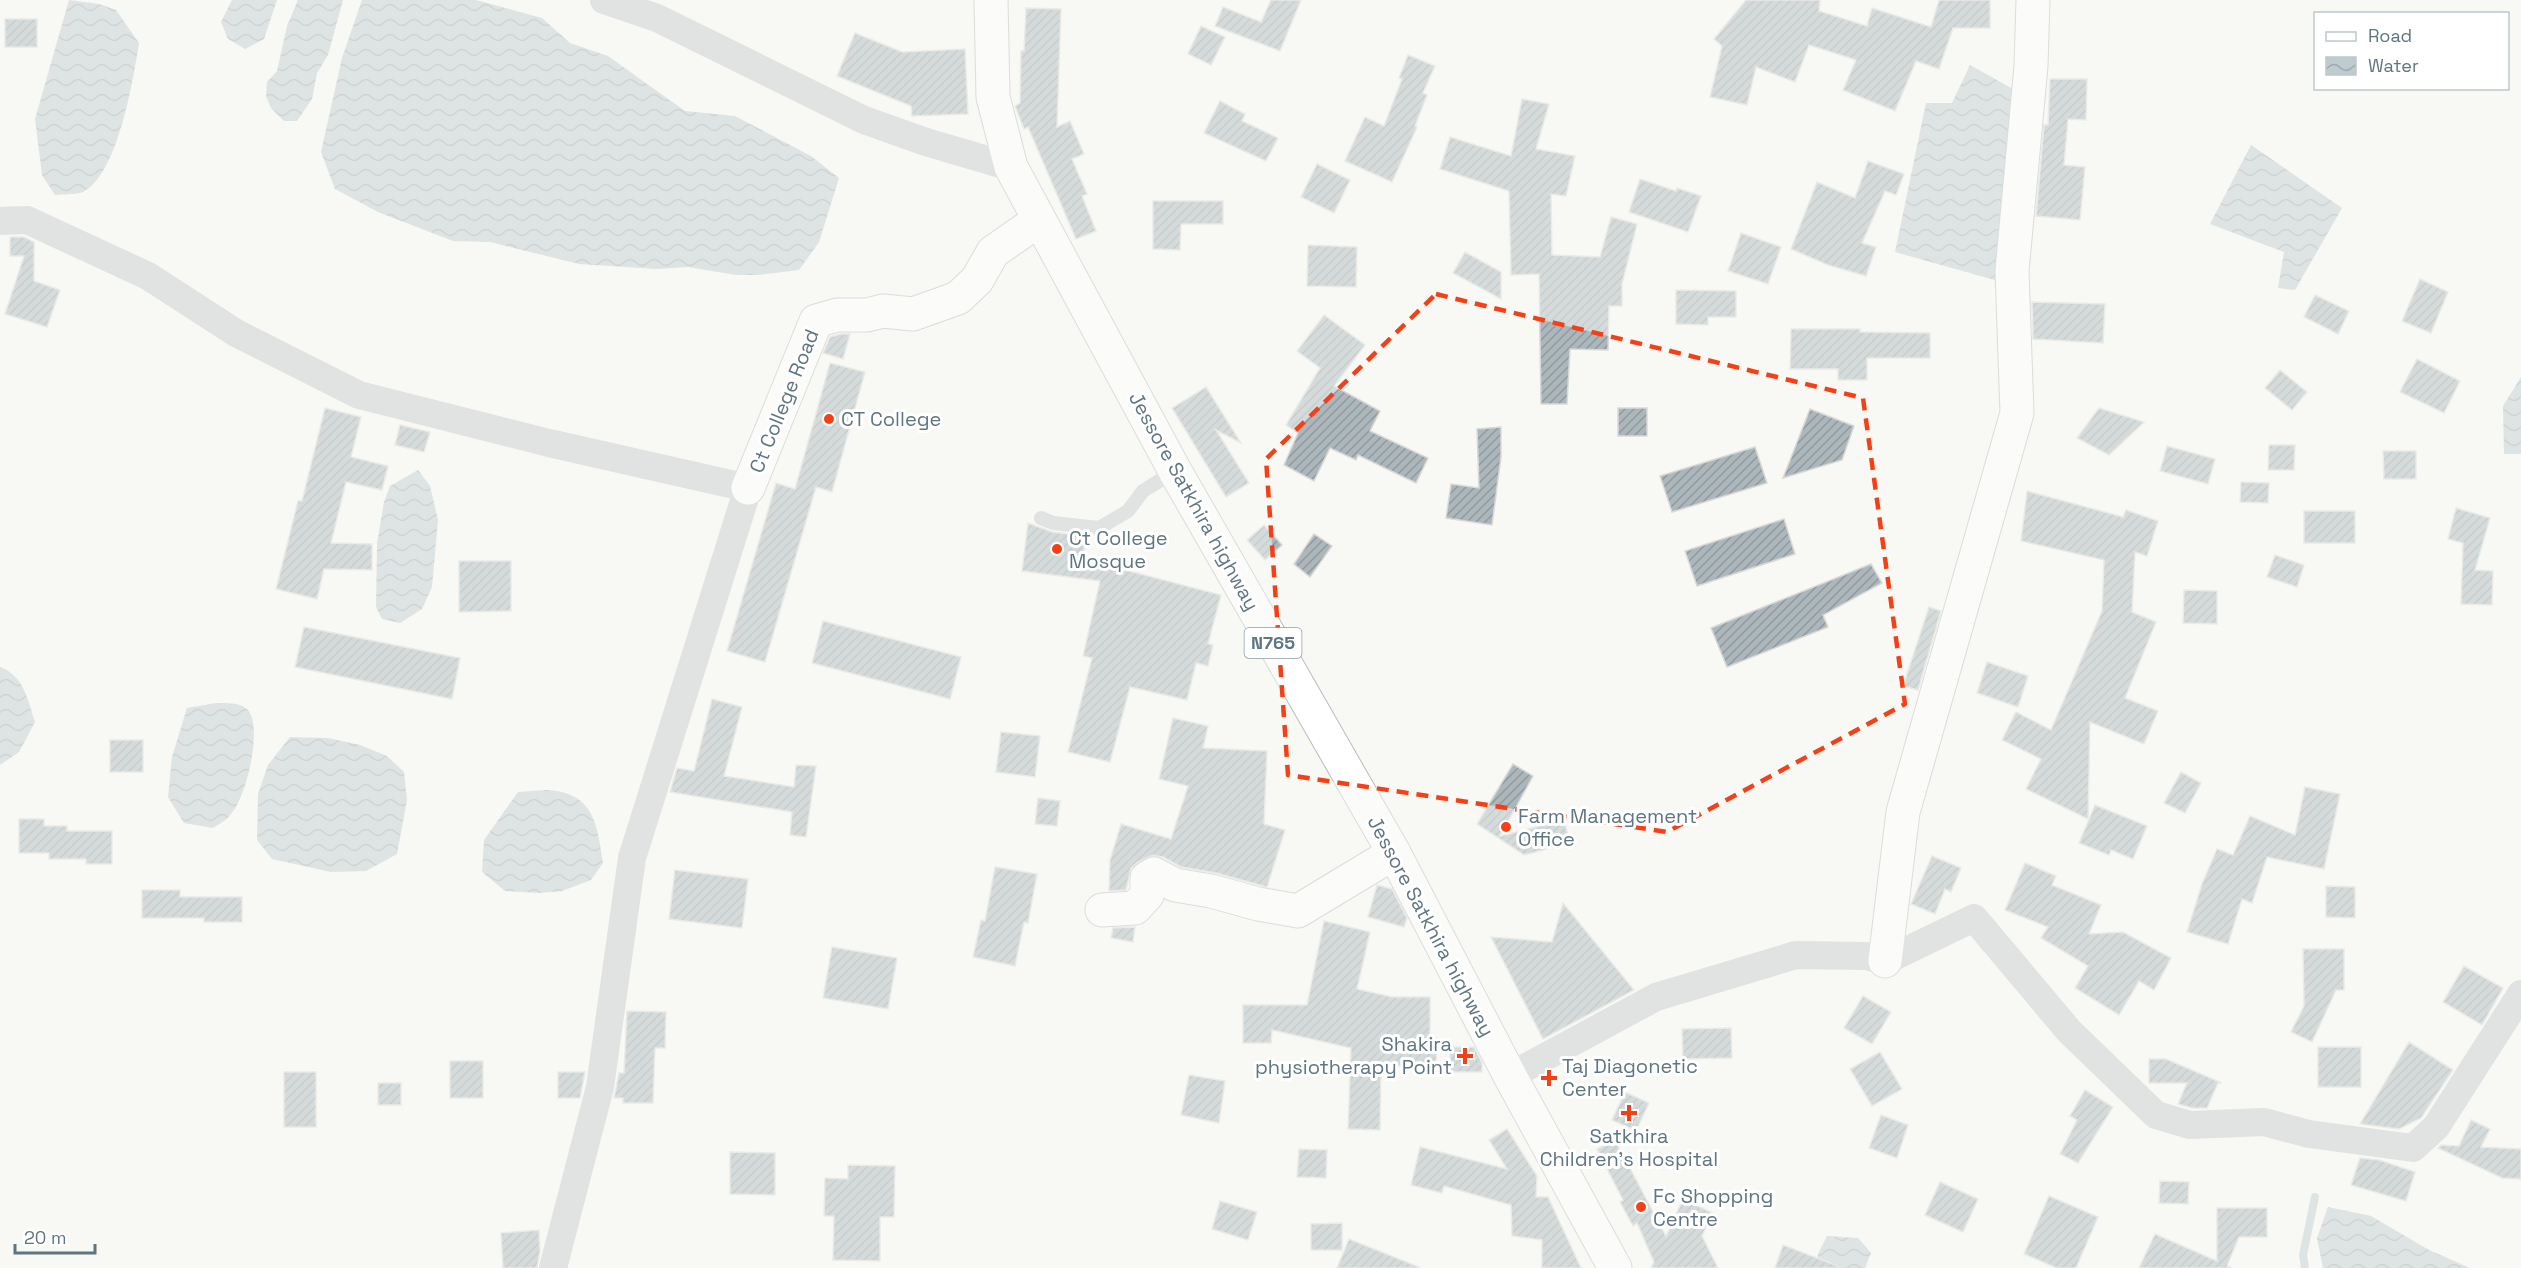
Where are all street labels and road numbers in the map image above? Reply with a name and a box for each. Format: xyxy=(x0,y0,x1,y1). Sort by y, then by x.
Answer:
street label: Ct College Road xyxy=(743,325,825,477)
street label: Jessore Satkhira highway xyxy=(1123,387,1265,615)
road number: N765 xyxy=(1244,628,1302,658)
street label: Jessore Satkhira highway xyxy=(1362,811,1500,1041)

